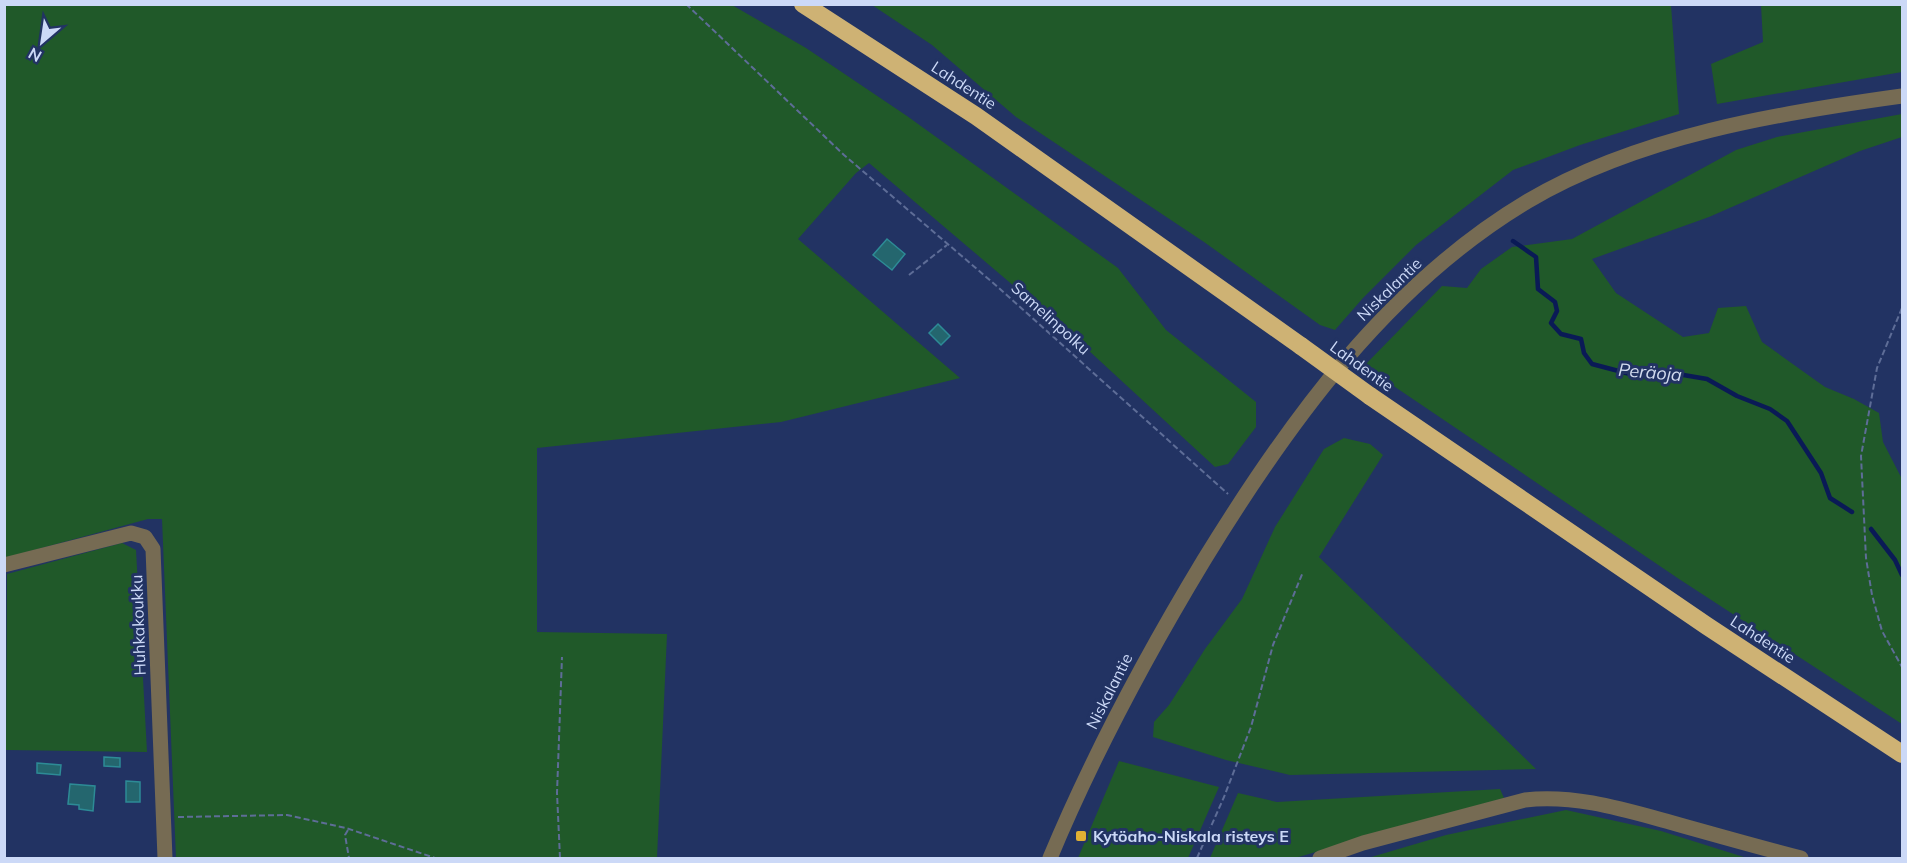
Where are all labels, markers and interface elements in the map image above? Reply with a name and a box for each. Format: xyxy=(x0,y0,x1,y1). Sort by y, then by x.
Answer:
north arrow xyxy=(12,12,72,72)
text: N xyxy=(25,43,45,67)
street label: Lahdentie xyxy=(928,57,1000,113)
street label: Niskalantie xyxy=(1352,253,1426,325)
street label: Samelinpolku xyxy=(1007,277,1095,359)
street label: Lahdentie xyxy=(1326,336,1398,396)
water label: Peräoja xyxy=(1617,358,1683,386)
street label: Huhkakoukku xyxy=(126,574,150,676)
street label: Lahdentie xyxy=(1727,611,1799,667)
street label: Niskalantie xyxy=(1081,650,1137,732)
place label: Kytöaho-Niskala risteys E xyxy=(1093,826,1289,846)
marker: Kytöaho-Niskala risteys E xyxy=(1074,829,1088,843)

